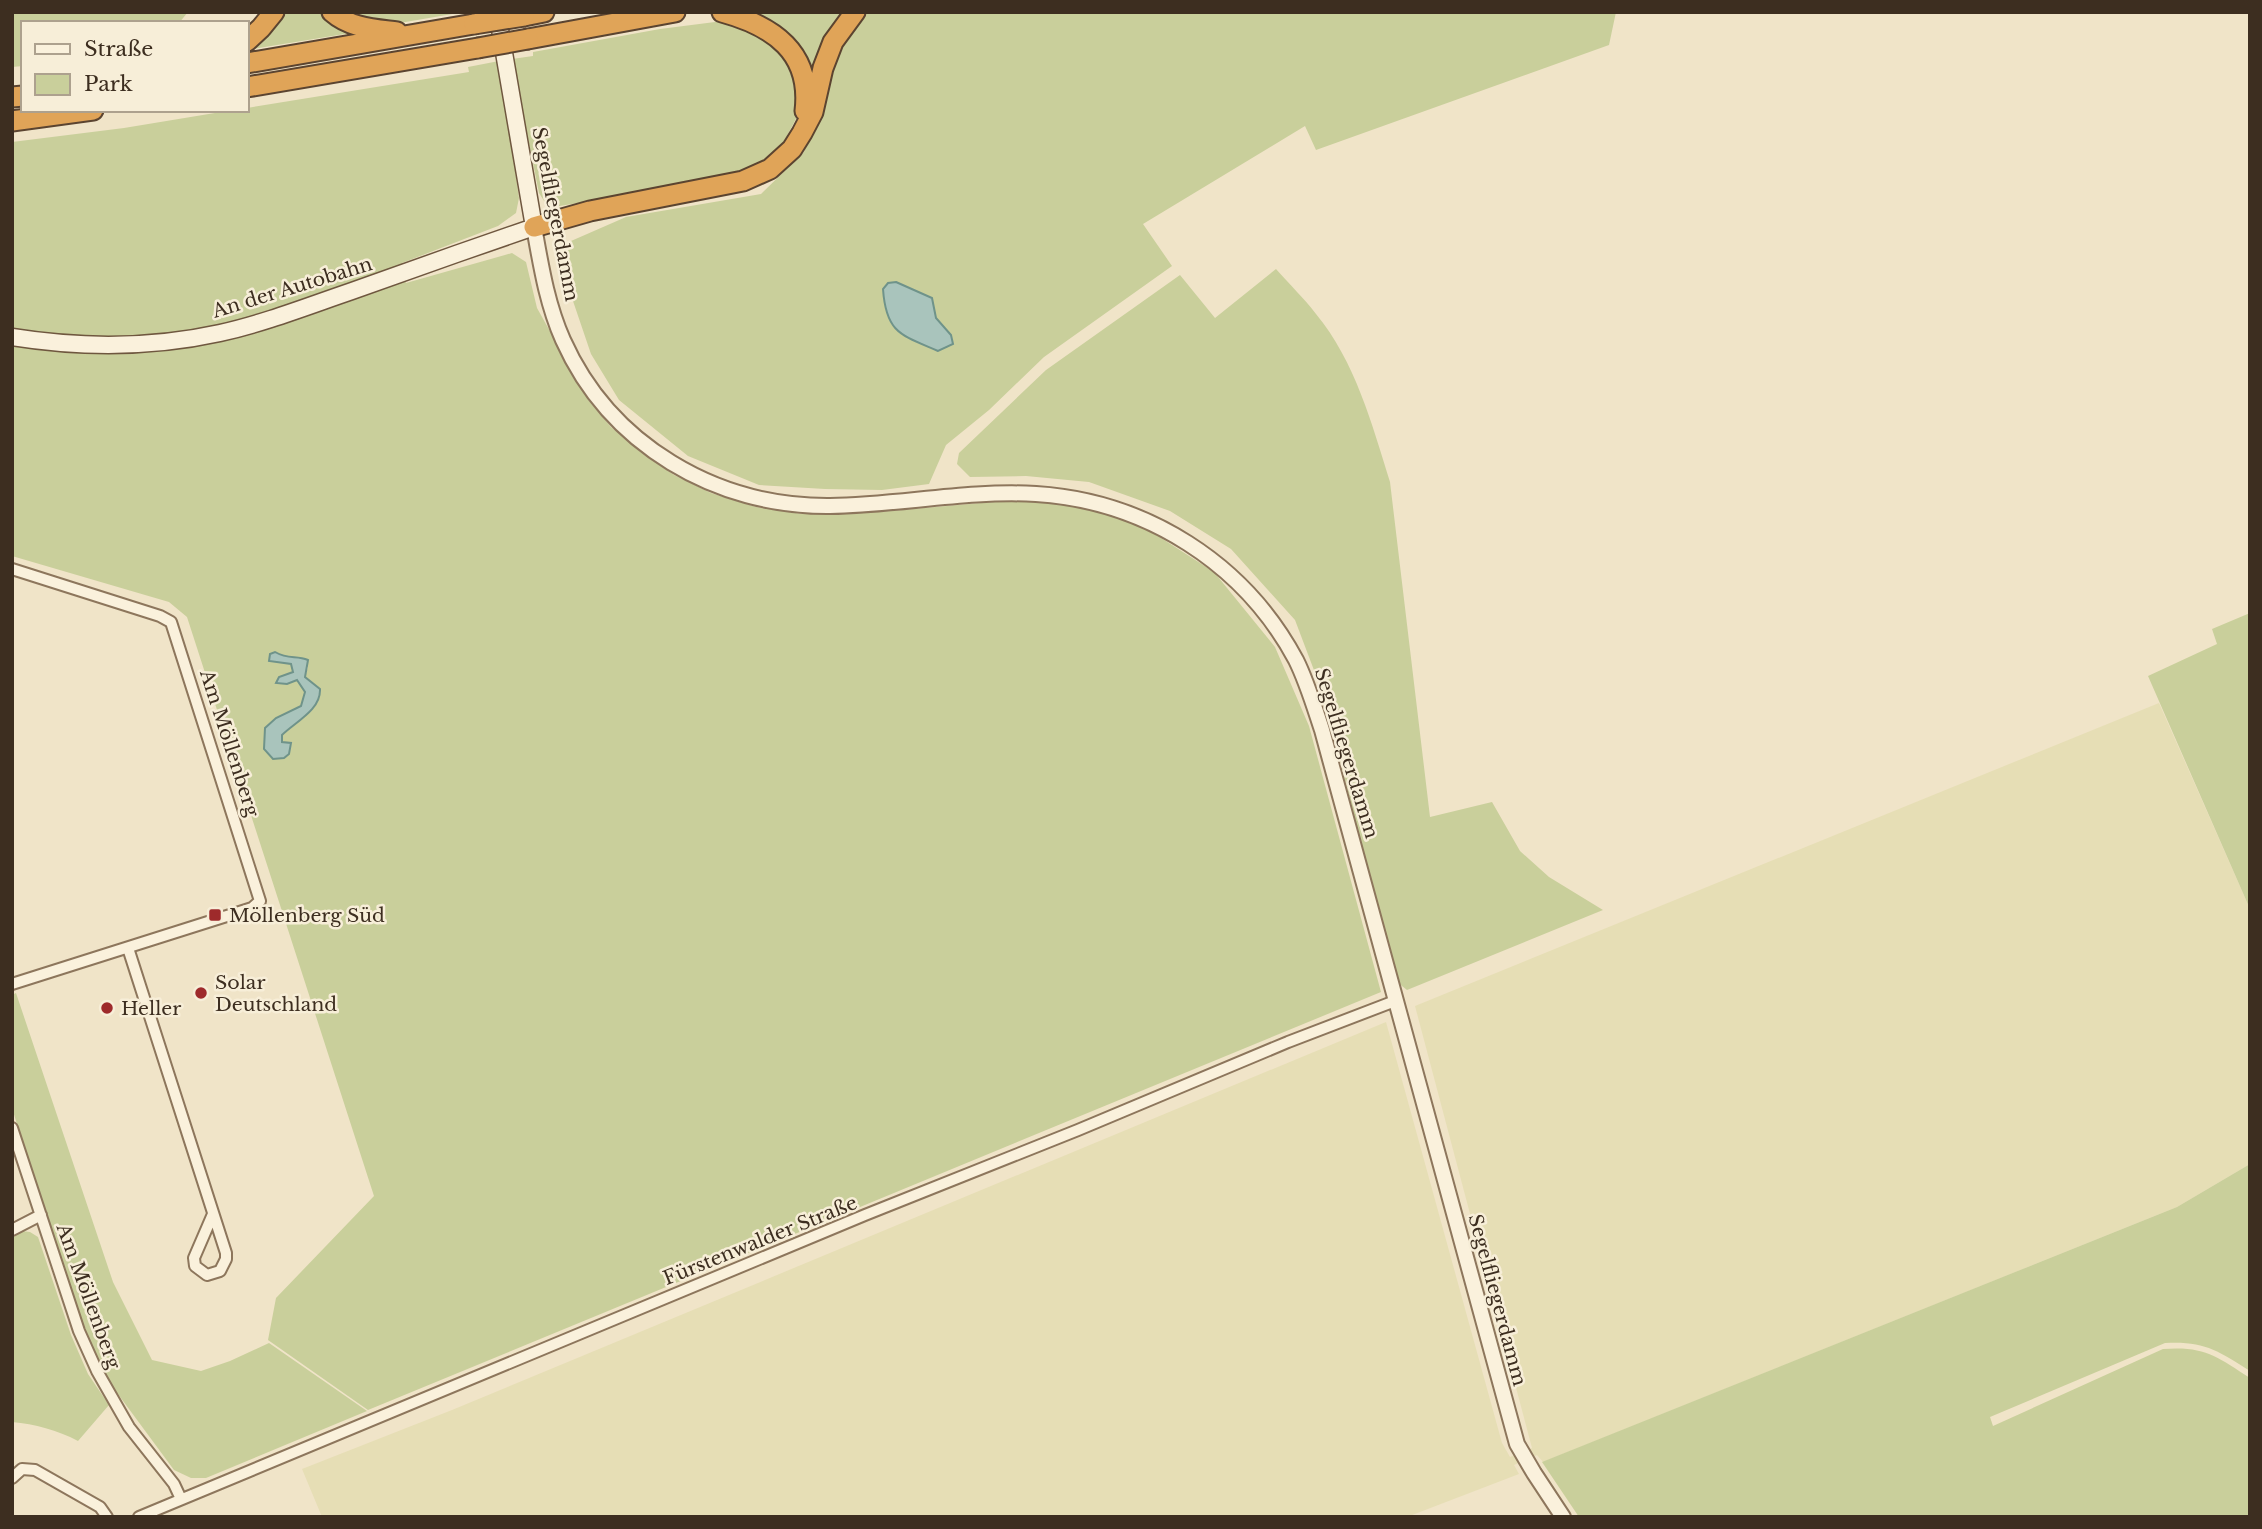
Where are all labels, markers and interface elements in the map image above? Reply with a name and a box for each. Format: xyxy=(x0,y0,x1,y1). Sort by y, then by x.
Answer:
legend xyxy=(21,21,248,112)
text: Straße xyxy=(84,36,153,62)
text: Park xyxy=(84,71,133,97)
street label: Segelfliegerdamm xyxy=(527,125,584,303)
street label: An der Autobahn xyxy=(208,252,375,323)
street label: Segelfliegerdamm xyxy=(1310,665,1383,841)
street label: Am Möllenberg xyxy=(195,666,264,820)
place label: Möllenberg Süd xyxy=(229,904,385,927)
marker: Möllenberg Süd xyxy=(207,907,223,923)
place label: Solar Deutschland xyxy=(215,971,337,1016)
marker: Solar Deutschland xyxy=(193,985,209,1001)
place label: Heller xyxy=(121,997,181,1020)
marker: Heller xyxy=(99,1000,115,1016)
street label: Fürstenwalder Straße xyxy=(660,1191,861,1290)
street label: Segelfliegerdamm xyxy=(1464,1212,1532,1389)
street label: Am Möllenberg xyxy=(51,1219,126,1373)

